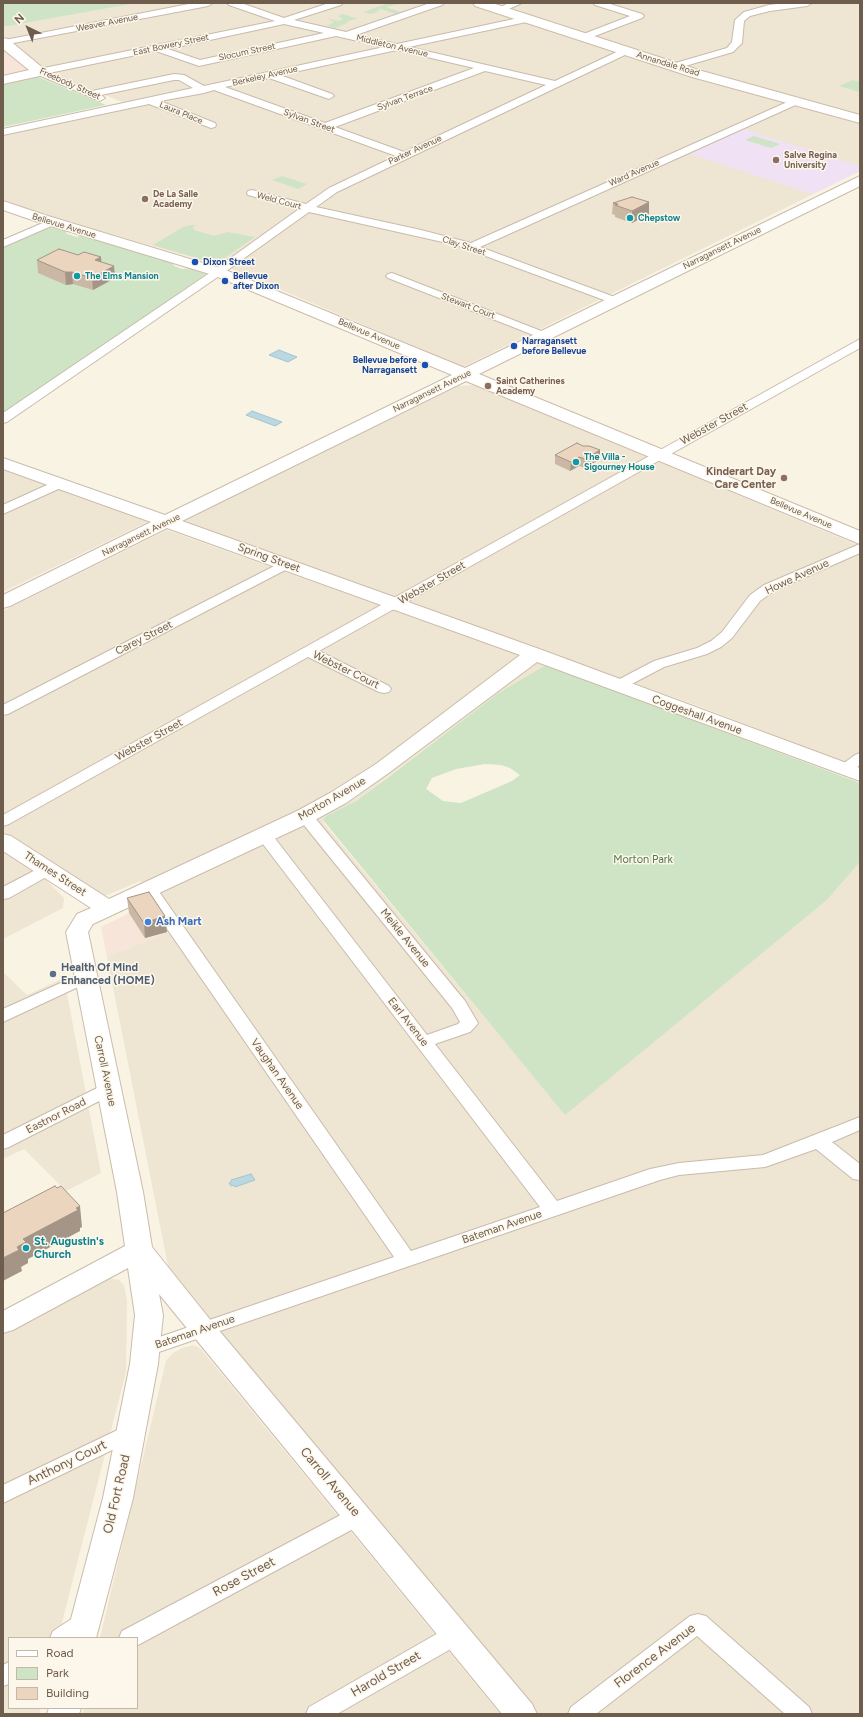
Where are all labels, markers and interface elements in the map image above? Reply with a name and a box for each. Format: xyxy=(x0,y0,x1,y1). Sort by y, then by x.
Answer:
north arrow xyxy=(8,8,48,48)
text: N xyxy=(12,11,27,27)
street label: Weaver Avenue xyxy=(75,12,139,34)
street label: East Bowery Street xyxy=(132,32,210,58)
street label: Middleton Avenue xyxy=(355,32,429,60)
street label: Slocum Street xyxy=(218,41,276,63)
street label: Annandale Road xyxy=(635,49,701,79)
street label: Berkeley Avenue xyxy=(231,63,299,89)
street label: Freebody Street xyxy=(38,66,102,102)
street label: Sylvan Terrace xyxy=(376,83,434,113)
street label: Laura Place xyxy=(158,99,204,127)
street label: Sylvan Street xyxy=(282,107,336,135)
street label: Parker Avenue xyxy=(387,133,443,167)
place label: Salve Regina University xyxy=(784,150,837,171)
marker: Salve Regina University xyxy=(771,155,781,165)
street label: Ward Avenue xyxy=(607,157,661,189)
place label: De La Salle Academy xyxy=(153,189,198,210)
street label: Weld Court xyxy=(255,190,303,212)
marker: De La Salle Academy xyxy=(140,194,150,204)
street label: Bellevue Avenue xyxy=(31,211,97,241)
marker: Chepstow xyxy=(625,213,635,223)
place label: Chepstow xyxy=(638,213,680,223)
street label: Narragansett Avenue xyxy=(681,224,763,272)
street label: Clay Street xyxy=(441,234,487,258)
marker: Dixon Street xyxy=(190,257,200,267)
place label: Dixon Street xyxy=(203,257,255,267)
marker: The Elms Mansion xyxy=(72,271,82,281)
place label: The Elms Mansion xyxy=(85,271,159,281)
place label: Bellevue after Dixon xyxy=(233,271,279,292)
marker: Bellevue after Dixon xyxy=(220,276,230,286)
street label: Stewart Court xyxy=(439,291,497,321)
street label: Bellevue Avenue xyxy=(336,316,402,352)
place label: Narragansett before Bellevue xyxy=(522,336,586,357)
marker: Narragansett before Bellevue xyxy=(509,341,519,351)
place label: Bellevue before Narragansett xyxy=(353,355,417,376)
marker: Bellevue before Narragansett xyxy=(420,360,430,370)
street label: Narragansett Avenue xyxy=(391,367,473,415)
place label: Saint Catherines Academy xyxy=(496,376,565,397)
marker: Saint Catherines Academy xyxy=(483,381,493,391)
street label: Webster Street xyxy=(678,400,750,448)
place label: The Villa - Sigourney House xyxy=(584,452,654,473)
marker: The Villa - Sigourney House xyxy=(571,457,581,467)
place label: Kinderart Day Care Center xyxy=(706,465,776,491)
marker: Kinderart Day Care Center xyxy=(779,473,789,483)
street label: Bellevue Avenue xyxy=(768,495,834,531)
street label: Narragansett Avenue xyxy=(100,511,182,559)
street label: Spring Street xyxy=(236,541,302,575)
street label: Howe Avenue xyxy=(763,556,831,598)
street label: Webster Street xyxy=(396,559,468,607)
street label: Carey Street xyxy=(113,618,175,658)
street label: Webster Court xyxy=(310,648,382,692)
street label: Coggeshall Avenue xyxy=(650,693,744,737)
street label: Webster Street xyxy=(113,716,185,764)
street label: Morton Avenue xyxy=(296,774,368,824)
street label: Thames Street xyxy=(21,849,89,899)
park label: Morton Park xyxy=(613,853,673,867)
street label: Meikle Avenue xyxy=(377,906,433,970)
place label: Ash Mart xyxy=(156,915,202,929)
marker: Ash Mart xyxy=(143,917,153,927)
place label: Health Of Mind Enhanced (HOME) xyxy=(61,961,155,987)
marker: Health Of Mind Enhanced (HOME) xyxy=(48,969,58,979)
street label: Earl Avenue xyxy=(385,995,431,1049)
street label: Carroll Avenue xyxy=(91,1034,119,1108)
street label: Vaughan Avenue xyxy=(248,1036,306,1112)
street label: Eastnor Road xyxy=(24,1095,88,1137)
street label: Bateman Avenue xyxy=(460,1207,544,1247)
place label: St. Augustin's Church xyxy=(34,1235,104,1261)
marker: St. Augustin's Church xyxy=(21,1243,31,1253)
street label: Bateman Avenue xyxy=(153,1312,237,1352)
street label: Anthony Court xyxy=(25,1437,109,1489)
street label: Carroll Avenue xyxy=(297,1444,363,1520)
street label: Old Fort Road xyxy=(100,1453,134,1535)
street label: Rose Street xyxy=(210,1554,278,1600)
street label: Florence Avenue xyxy=(611,1620,699,1692)
legend xyxy=(8,1637,138,1709)
text: Road xyxy=(46,1646,74,1660)
street label: Harold Street xyxy=(348,1648,424,1700)
text: Park xyxy=(46,1666,69,1680)
text: Building xyxy=(46,1686,89,1700)

